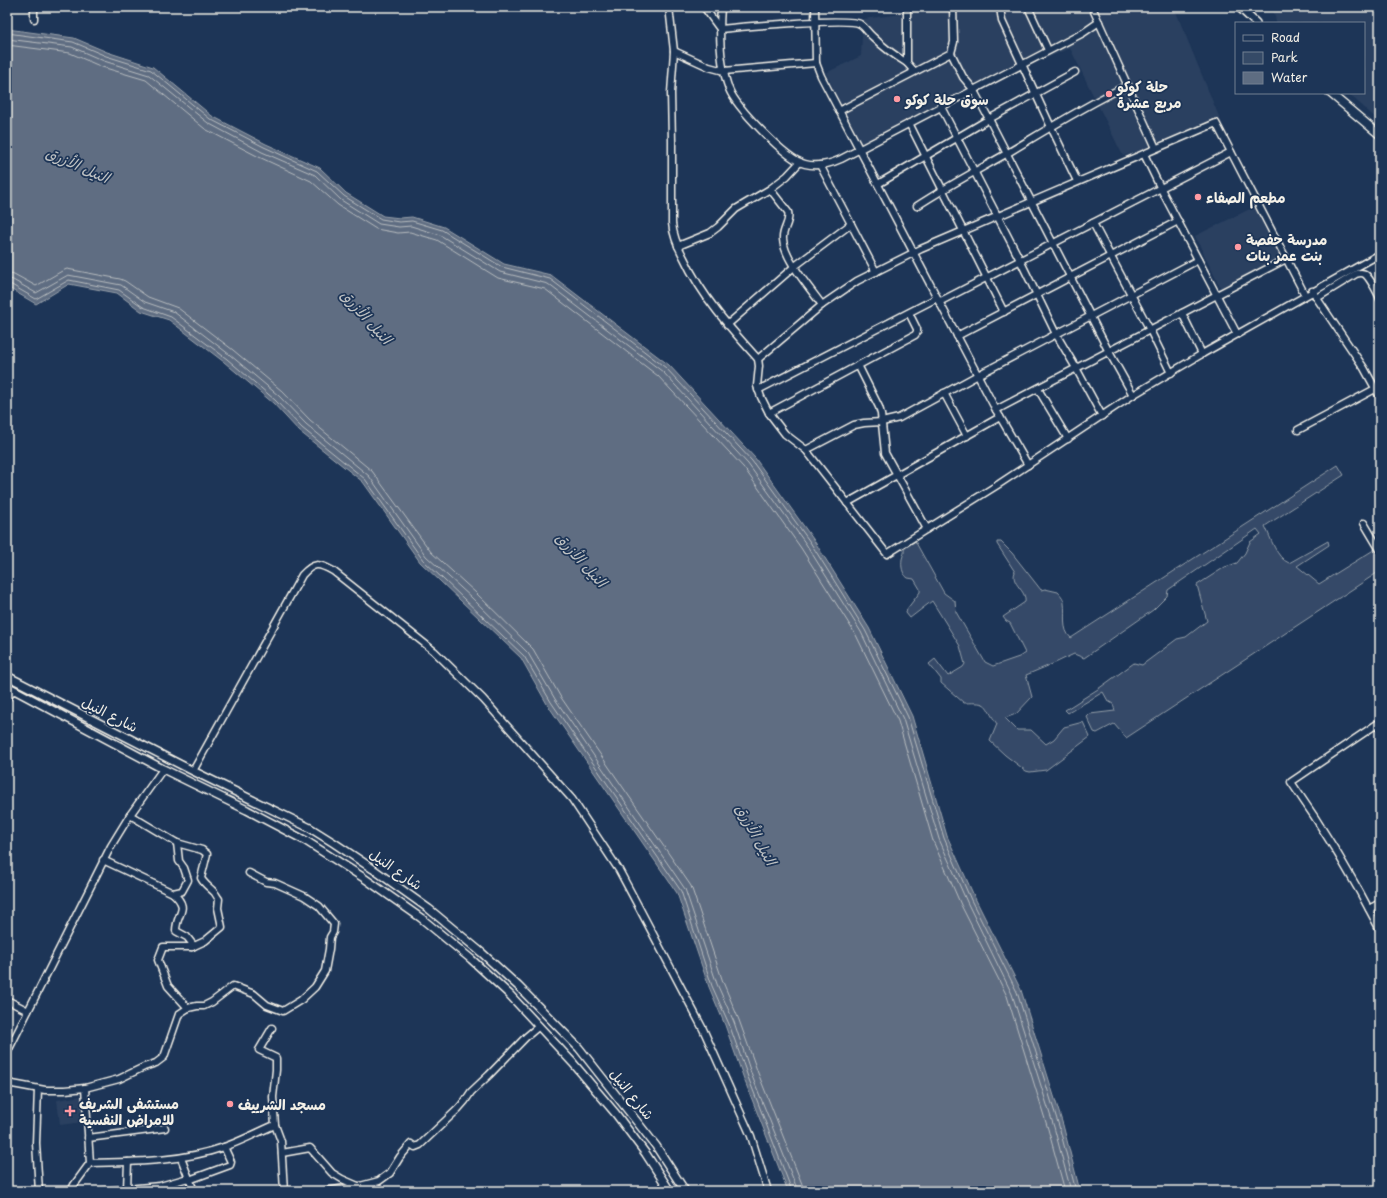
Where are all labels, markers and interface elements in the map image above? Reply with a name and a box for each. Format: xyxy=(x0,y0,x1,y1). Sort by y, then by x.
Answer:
legend xyxy=(1235,22,1365,94)
text: Road xyxy=(1271,28,1300,46)
text: Park xyxy=(1271,48,1298,66)
text: Water xyxy=(1271,68,1308,86)
place label: حلة كوكو مربع عشرة xyxy=(1116,76,1181,113)
place label: سوق حلة كوكو xyxy=(904,89,989,110)
marker: حلة كوكو مربع عشرة xyxy=(1104,89,1114,99)
marker: سوق حلة كوكو xyxy=(892,94,902,104)
water label: النيل الأزرق xyxy=(43,140,116,189)
place label: مطعم الصفاء xyxy=(1206,187,1286,209)
marker: مطعم الصفاء xyxy=(1193,192,1203,202)
place label: مدرسة حفصة بنت عمر بنات xyxy=(1246,229,1327,266)
marker: مدرسة حفصة بنت عمر بنات xyxy=(1233,242,1243,252)
water label: النيل الأزرق xyxy=(336,283,400,350)
water label: النيل الأزرق xyxy=(551,526,615,593)
street label: شارع النيل xyxy=(78,691,142,737)
water label: النيل الأزرق xyxy=(731,799,784,871)
street label: شارع النيل xyxy=(365,843,427,895)
street label: شارع النيل xyxy=(605,1064,659,1124)
place label: مستشفى الشريف للامراض النفسية xyxy=(79,1093,179,1130)
place label: مسجد الشرييف xyxy=(238,1094,326,1115)
marker: مسجد الشرييف xyxy=(225,1099,235,1109)
marker: مستشفى الشريف للامراض النفسية xyxy=(64,1105,76,1117)

